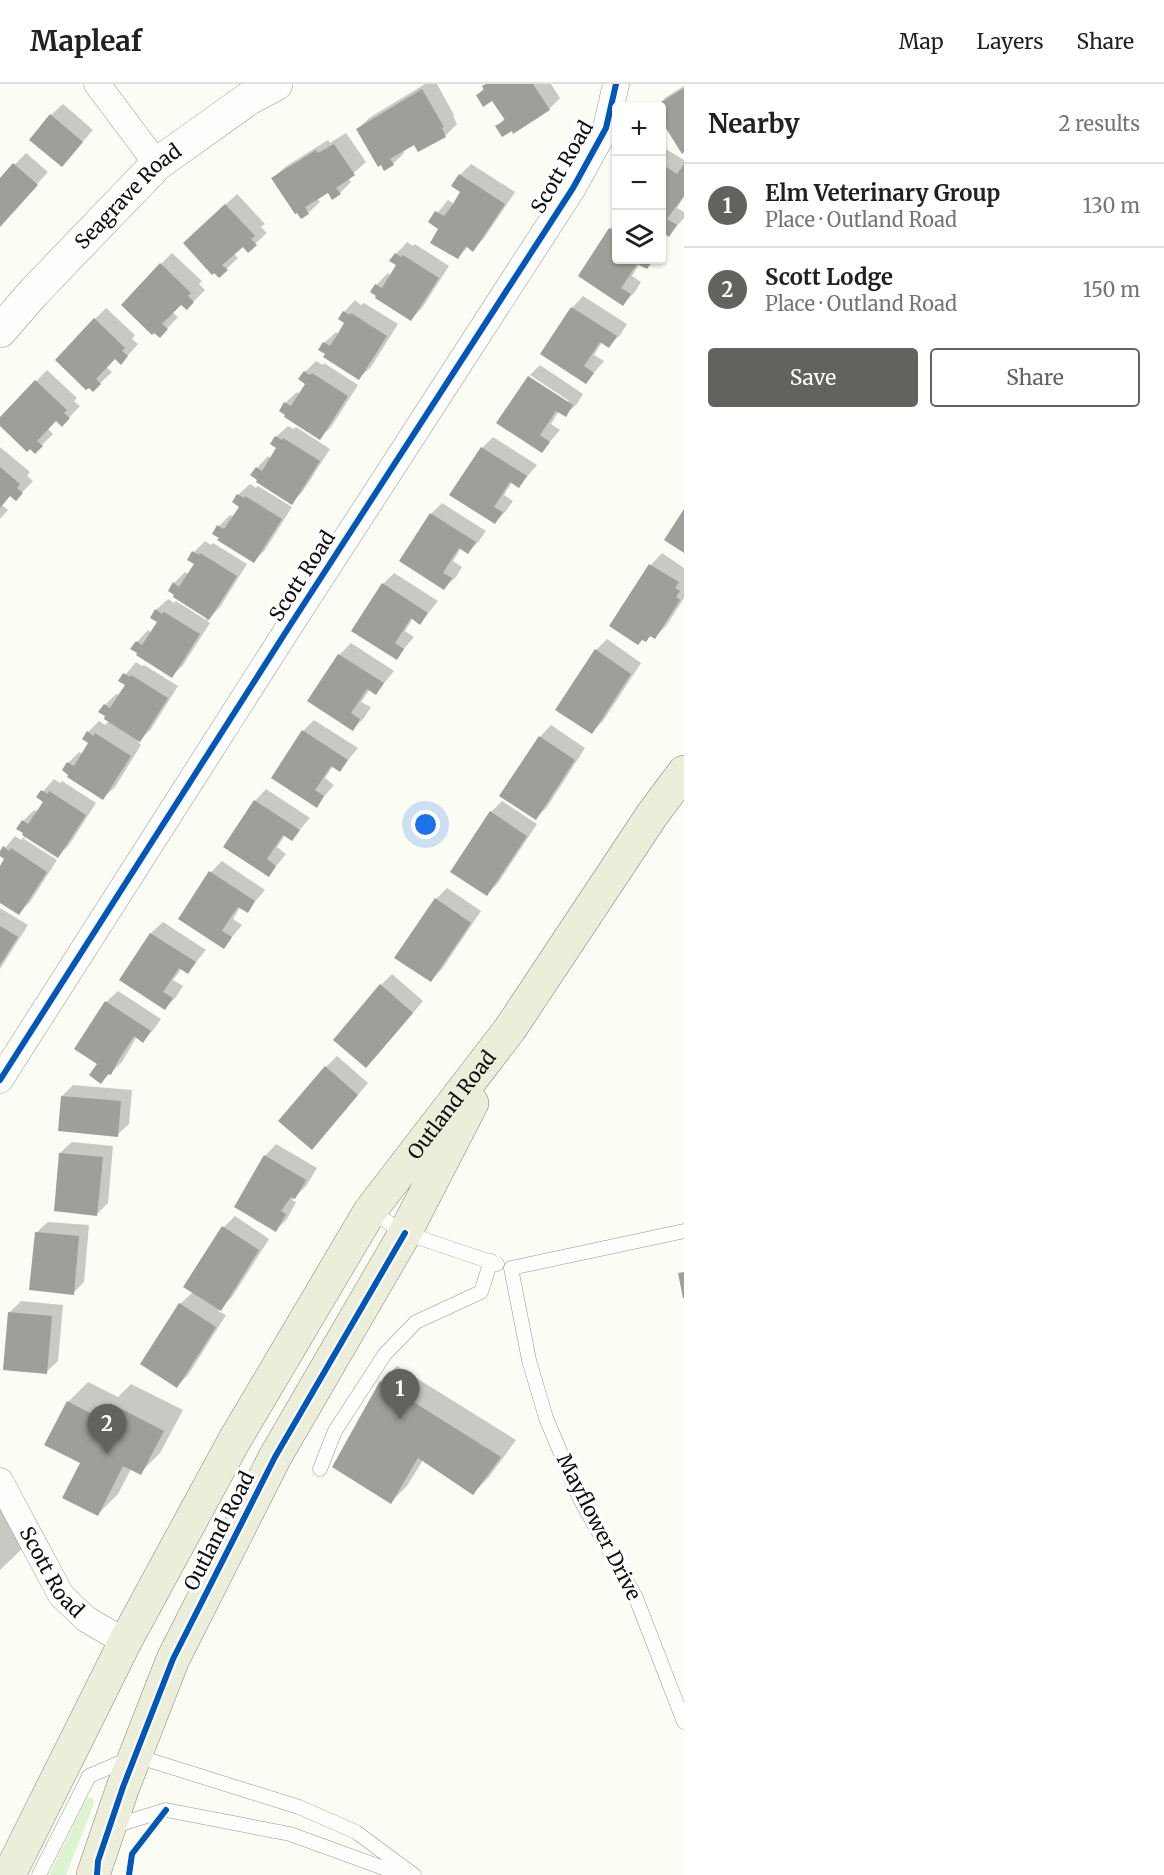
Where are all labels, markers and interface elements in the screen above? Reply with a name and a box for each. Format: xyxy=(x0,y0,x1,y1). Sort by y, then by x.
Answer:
text: Mapleaf xyxy=(30,23,142,59)
text: Map xyxy=(899,28,944,55)
text: Layers xyxy=(977,28,1044,55)
text: Share xyxy=(1077,28,1134,55)
map controls xyxy=(612,102,666,264)
button: + xyxy=(612,102,666,156)
text: Nearby xyxy=(708,107,800,140)
text: 2 results xyxy=(1058,111,1140,136)
street label: Scott Road xyxy=(525,116,598,217)
street label: Seagrave Road xyxy=(69,138,186,254)
button: − xyxy=(612,156,666,210)
text: Elm Veterinary Group xyxy=(765,179,1000,207)
text: 1 xyxy=(723,193,732,218)
text: 130 m xyxy=(1083,193,1140,218)
text: Place · Outland Road xyxy=(765,207,957,232)
button: layers xyxy=(612,210,666,264)
text: Scott Lodge xyxy=(765,263,893,291)
text: 2 xyxy=(722,277,733,302)
text: 150 m xyxy=(1083,277,1140,302)
text: Place · Outland Road xyxy=(765,291,957,316)
button: Save xyxy=(708,348,918,407)
button: Share xyxy=(930,348,1140,407)
street label: Scott Road xyxy=(263,526,340,626)
your location xyxy=(411,810,440,839)
street label: Outland Road xyxy=(402,1045,501,1164)
pin: 1 xyxy=(380,1370,420,1419)
pin: 2 xyxy=(88,1404,126,1454)
street label: Mayflower Drive xyxy=(552,1450,647,1604)
street label: Outland Road xyxy=(178,1467,259,1595)
street label: Scott Road xyxy=(15,1522,90,1622)

